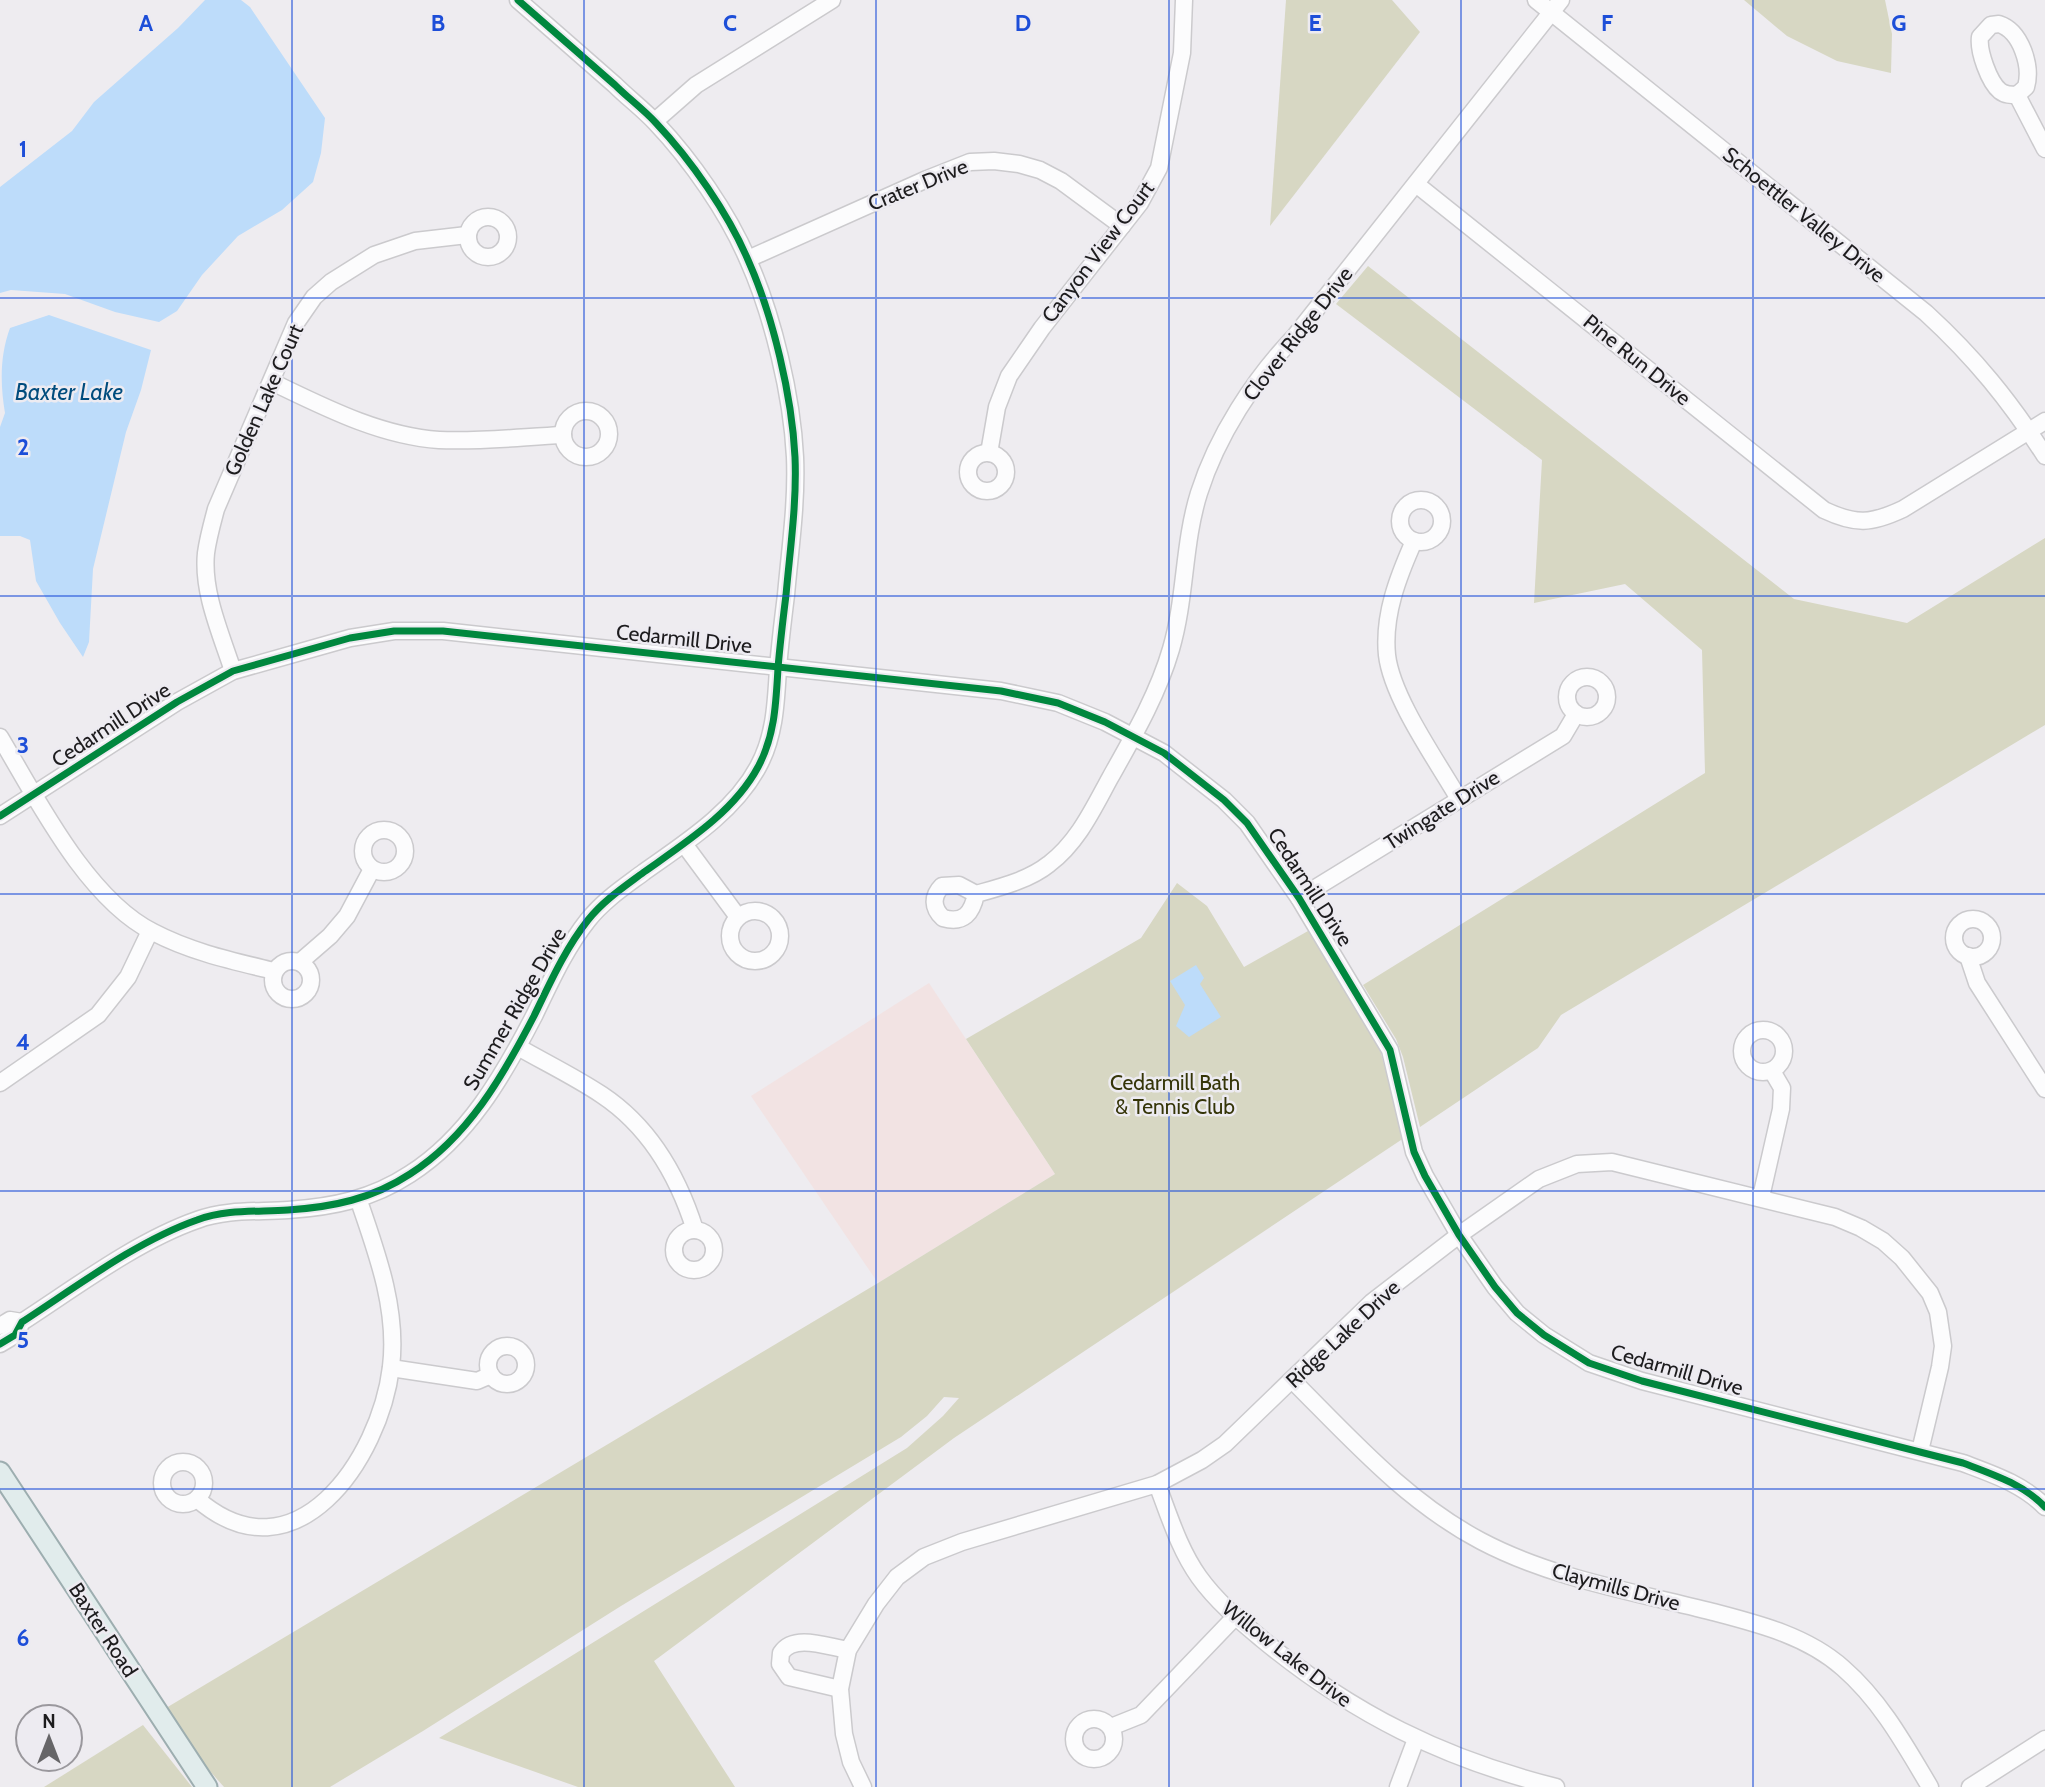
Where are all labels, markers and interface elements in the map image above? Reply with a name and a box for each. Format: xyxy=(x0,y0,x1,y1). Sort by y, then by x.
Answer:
text: A xyxy=(139,9,154,37)
text: B xyxy=(431,9,445,37)
text: C xyxy=(723,9,737,37)
text: D xyxy=(1015,9,1031,37)
text: E xyxy=(1308,9,1322,37)
text: F xyxy=(1601,9,1613,37)
text: G xyxy=(1891,9,1907,37)
text: 1 xyxy=(19,135,27,163)
street label: Schoettler Valley Drive xyxy=(1718,141,1891,288)
street label: Crater Drive xyxy=(864,153,972,216)
street label: Canyon View Court xyxy=(1036,176,1159,327)
street label: Clover Ridge Drive xyxy=(1238,262,1358,406)
street label: Pine Run Drive xyxy=(1579,309,1696,411)
street label: Golden Lake Court xyxy=(219,320,308,479)
water label: Baxter Lake xyxy=(15,378,123,406)
text: 2 xyxy=(17,433,29,461)
street label: Cedarmill Drive xyxy=(615,619,753,658)
street label: Cedarmill Drive xyxy=(47,677,175,772)
text: 3 xyxy=(17,731,29,759)
street label: Twingate Drive xyxy=(1380,764,1504,855)
street label: Cedarmill Drive xyxy=(1263,823,1358,951)
street label: Summer Ridge Drive xyxy=(458,923,571,1095)
text: 4 xyxy=(16,1028,30,1056)
park label: Cedarmill Bath & Tennis Club xyxy=(1110,1070,1240,1119)
street label: Ridge Lake Drive xyxy=(1280,1274,1405,1393)
text: 5 xyxy=(17,1326,29,1354)
street label: Cedarmill Drive xyxy=(1608,1339,1746,1400)
street label: Claymills Drive xyxy=(1549,1557,1683,1616)
street label: Baxter Road xyxy=(64,1578,143,1682)
street label: Willow Lake Drive xyxy=(1218,1595,1357,1712)
text: 6 xyxy=(17,1624,29,1652)
north arrow xyxy=(14,1703,84,1773)
text: N xyxy=(42,1710,56,1733)

